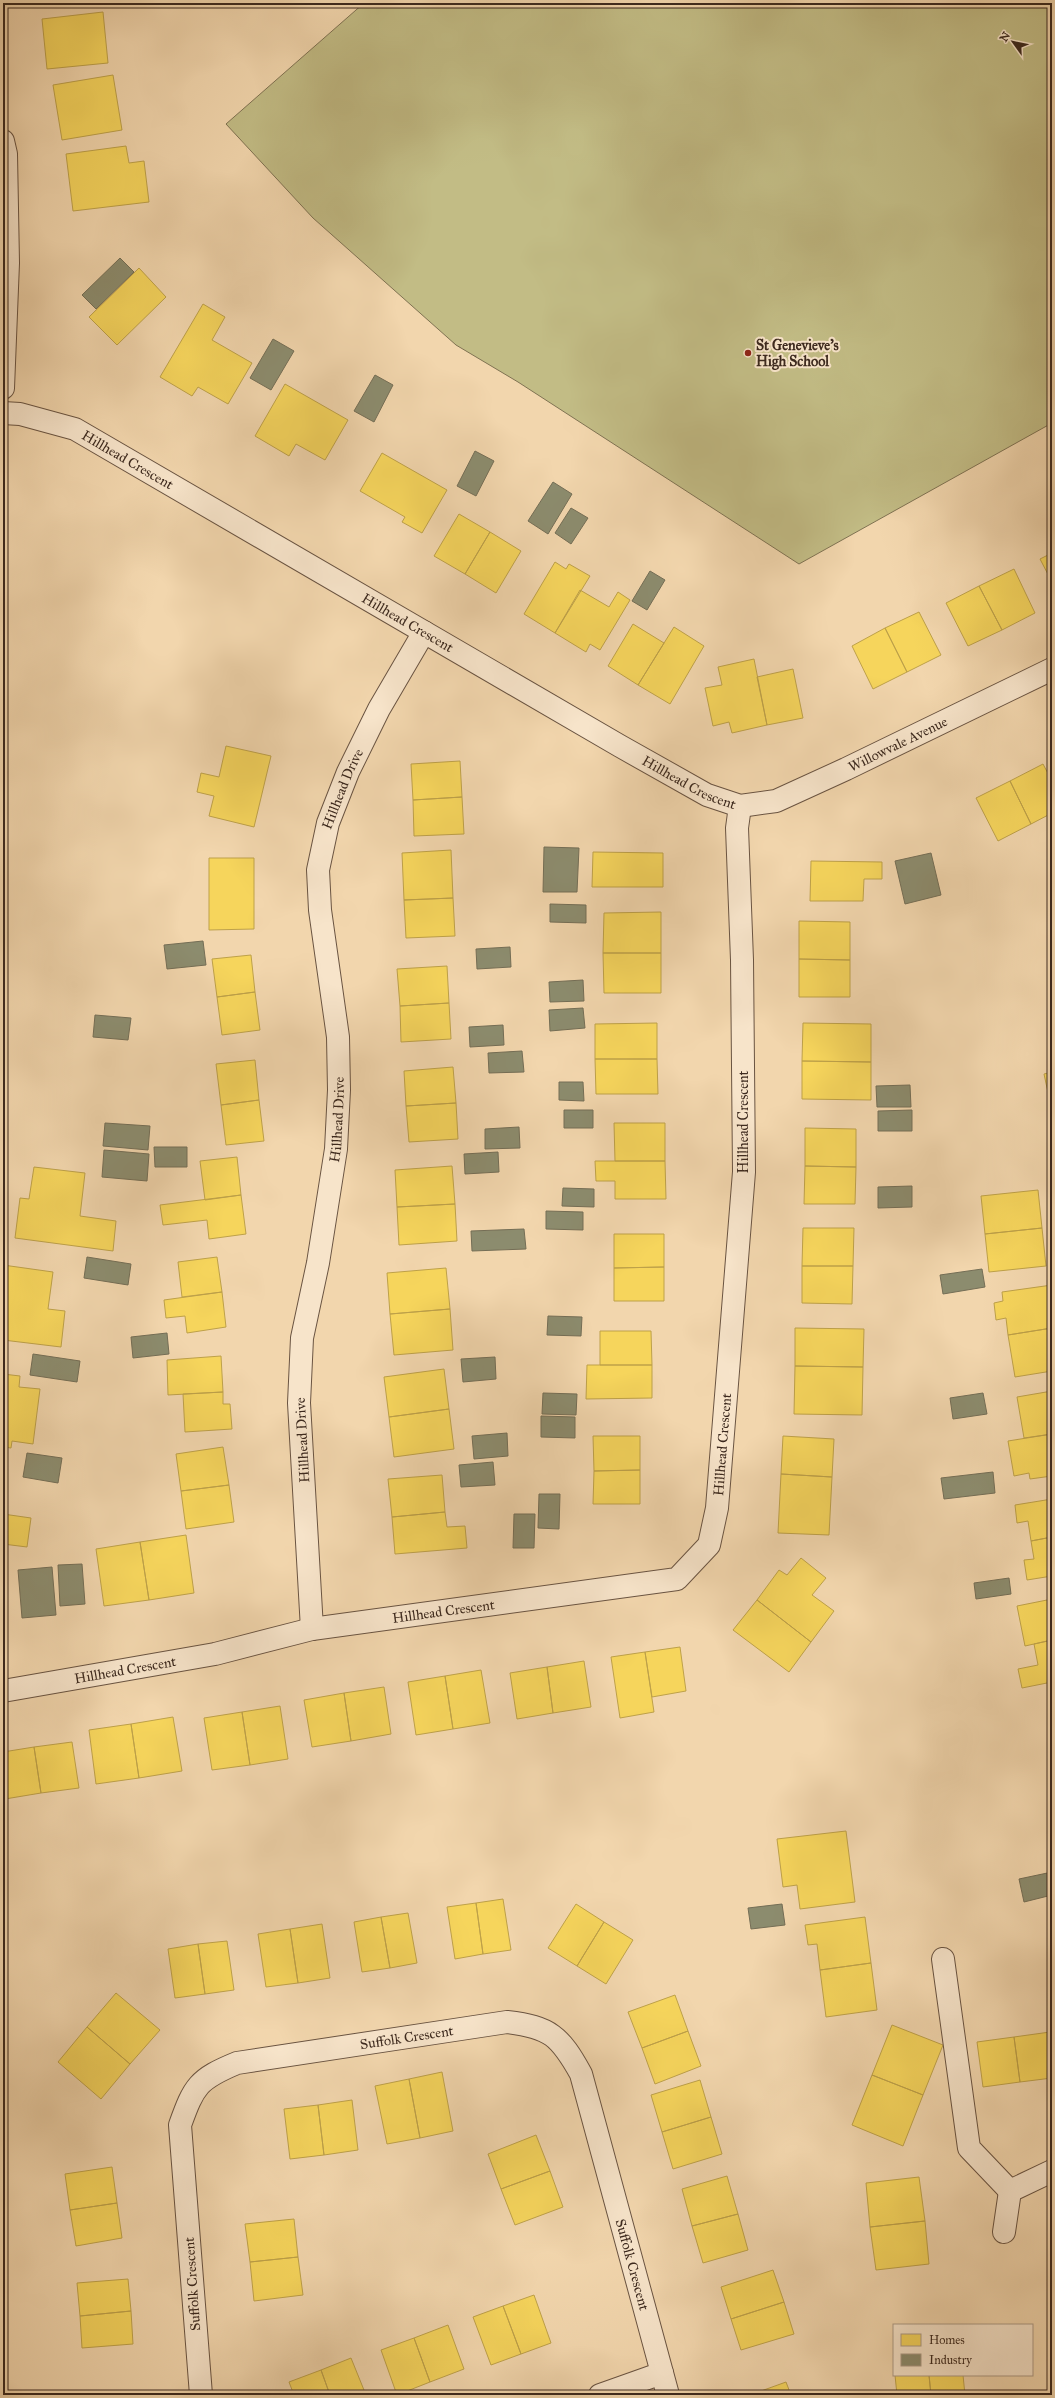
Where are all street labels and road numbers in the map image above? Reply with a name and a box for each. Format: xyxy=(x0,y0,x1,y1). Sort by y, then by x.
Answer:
street label: Hillhead Crescent xyxy=(79,427,176,493)
street label: Hillhead Crescent xyxy=(359,590,456,656)
street label: Willowvale Avenue xyxy=(846,713,951,776)
street label: Hillhead Drive xyxy=(318,746,367,832)
street label: Hillhead Crescent xyxy=(639,752,738,813)
street label: Hillhead Crescent xyxy=(735,1071,752,1173)
street label: Hillhead Drive xyxy=(326,1077,348,1164)
street label: Hillhead Crescent xyxy=(710,1393,735,1497)
street label: Hillhead Drive xyxy=(292,1397,313,1483)
street label: Hillhead Crescent xyxy=(391,1596,496,1627)
street label: Hillhead Crescent xyxy=(73,1653,177,1687)
street label: Suffolk Crescent xyxy=(359,2022,455,2053)
street label: Suffolk Crescent xyxy=(612,2217,653,2312)
street label: Suffolk Crescent xyxy=(181,2236,204,2332)

